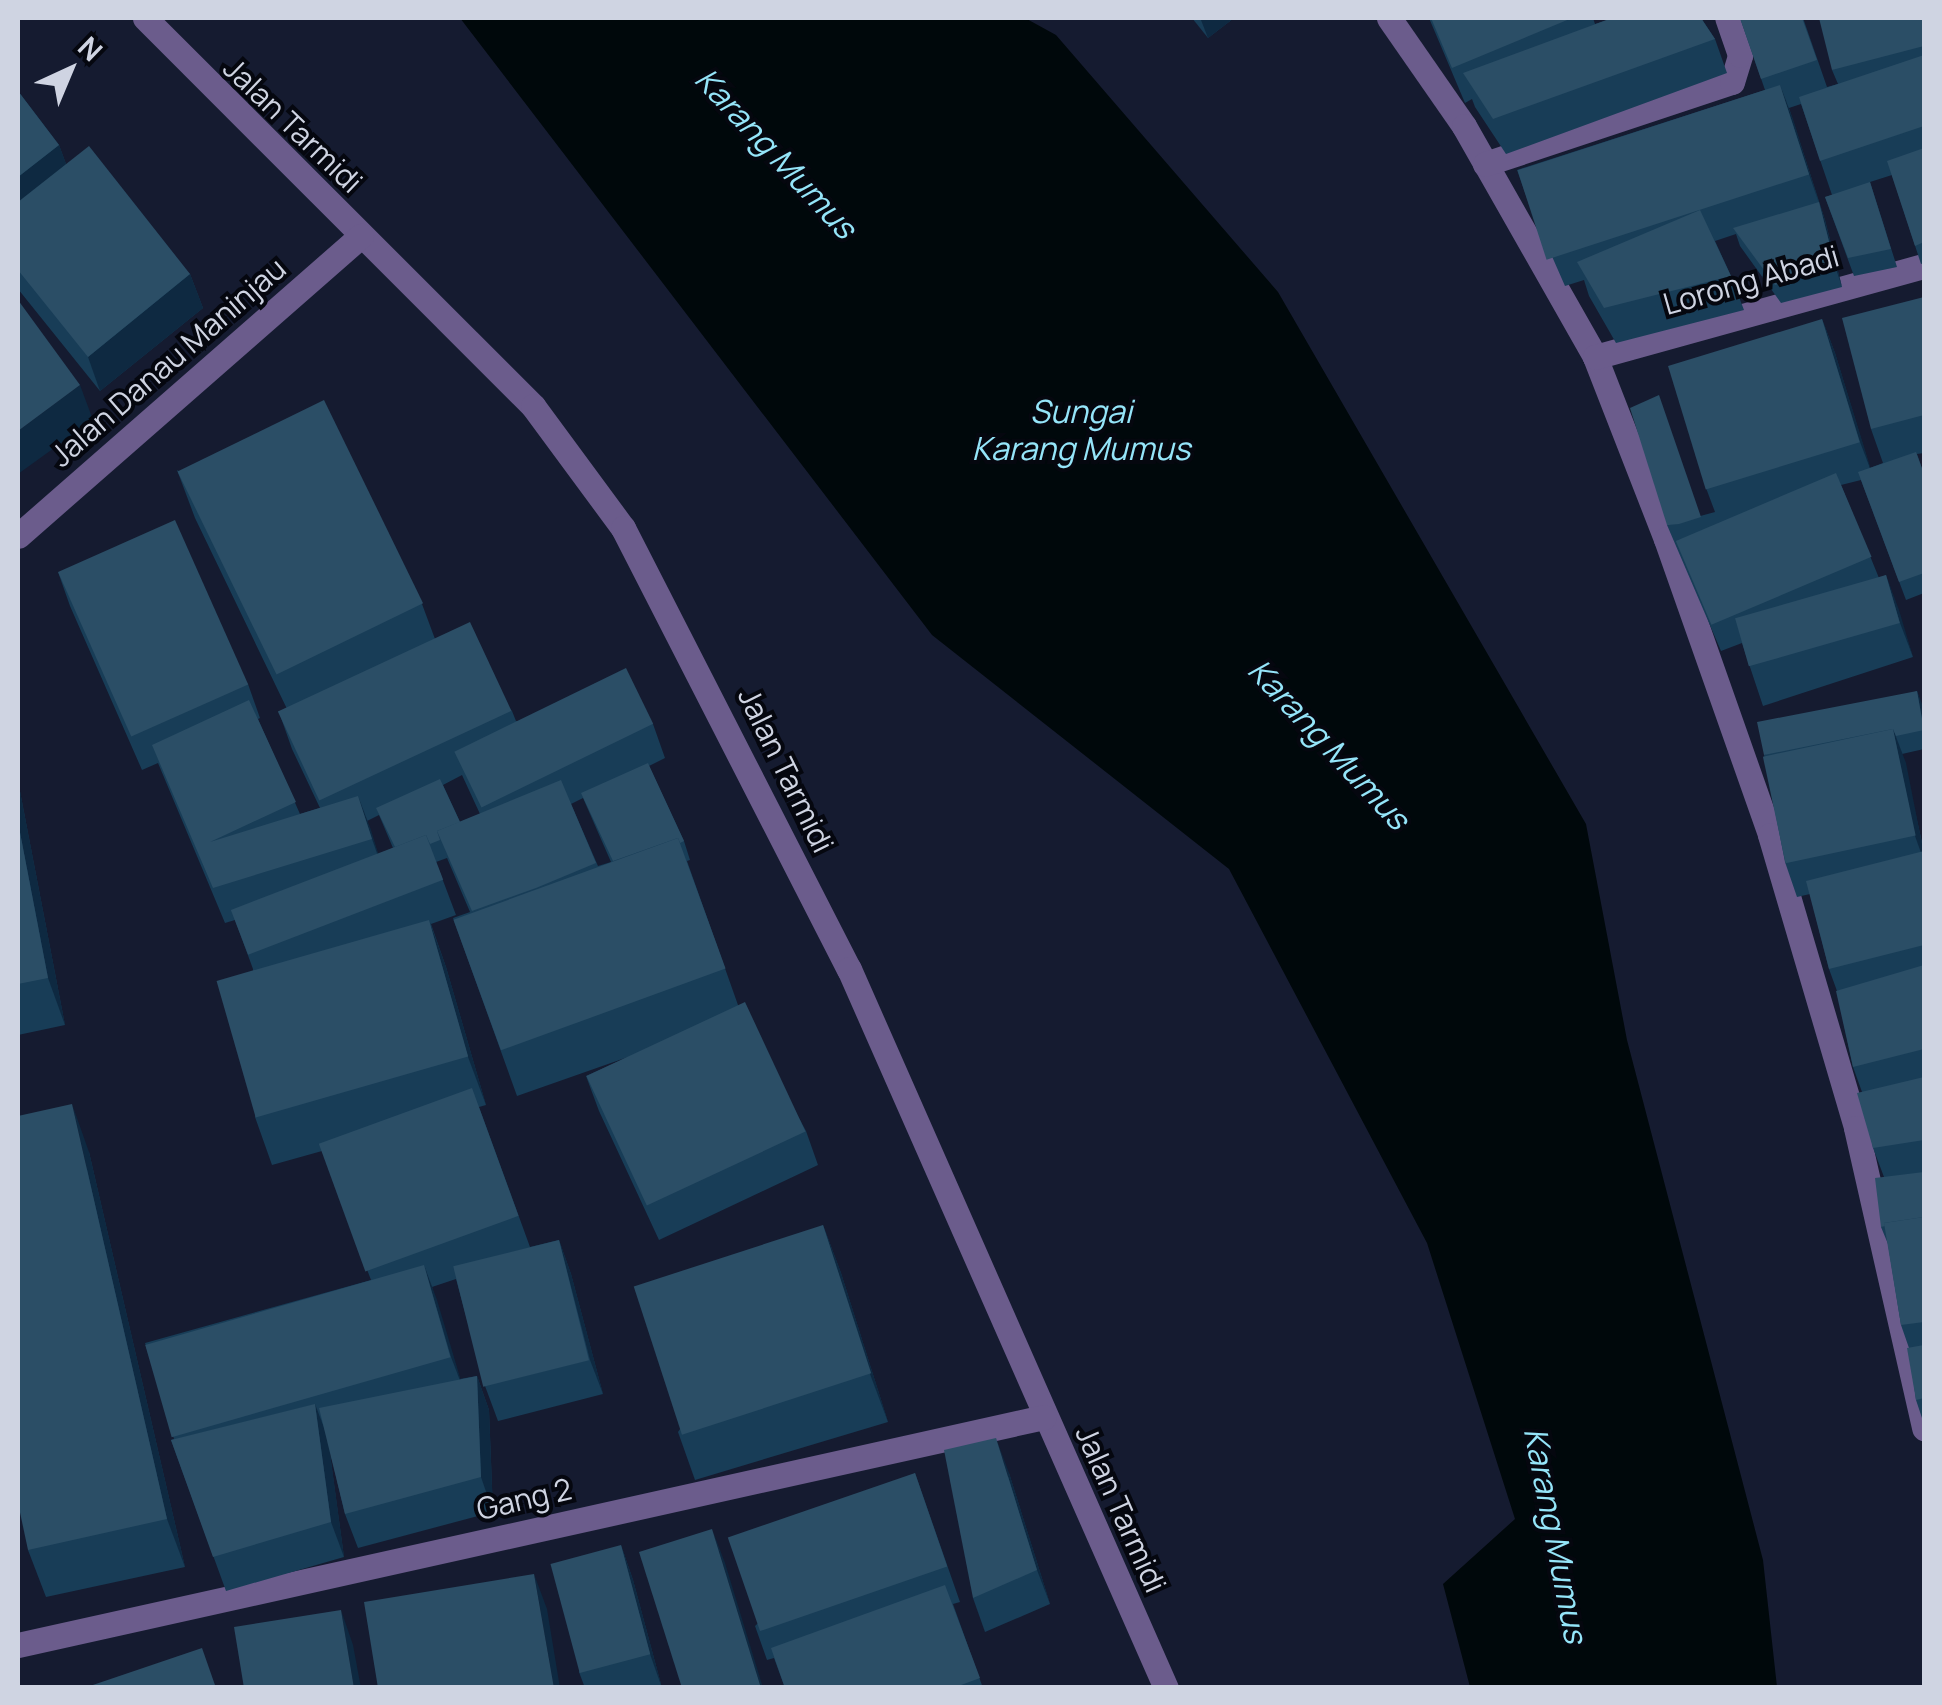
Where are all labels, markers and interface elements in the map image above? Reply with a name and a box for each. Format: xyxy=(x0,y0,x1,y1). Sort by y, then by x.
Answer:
north arrow xyxy=(20,20,120,120)
text: N xyxy=(70,28,111,69)
street label: Jalan Tarmidi xyxy=(216,50,370,200)
water label: Karang Mumus xyxy=(687,60,865,246)
street label: Lorong Abadi xyxy=(1659,238,1843,322)
street label: Jalan Danau Maninjau xyxy=(43,250,293,474)
water label: Sungai Karang Mumus xyxy=(972,393,1190,468)
water label: Karang Mumus xyxy=(1240,651,1418,837)
street label: Jalan Tarmidi xyxy=(731,682,841,858)
street label: Jalan Tarmidi xyxy=(1068,1420,1174,1598)
water label: Karang Mumus xyxy=(1516,1424,1596,1646)
street label: Gang 2 xyxy=(473,1471,575,1527)

